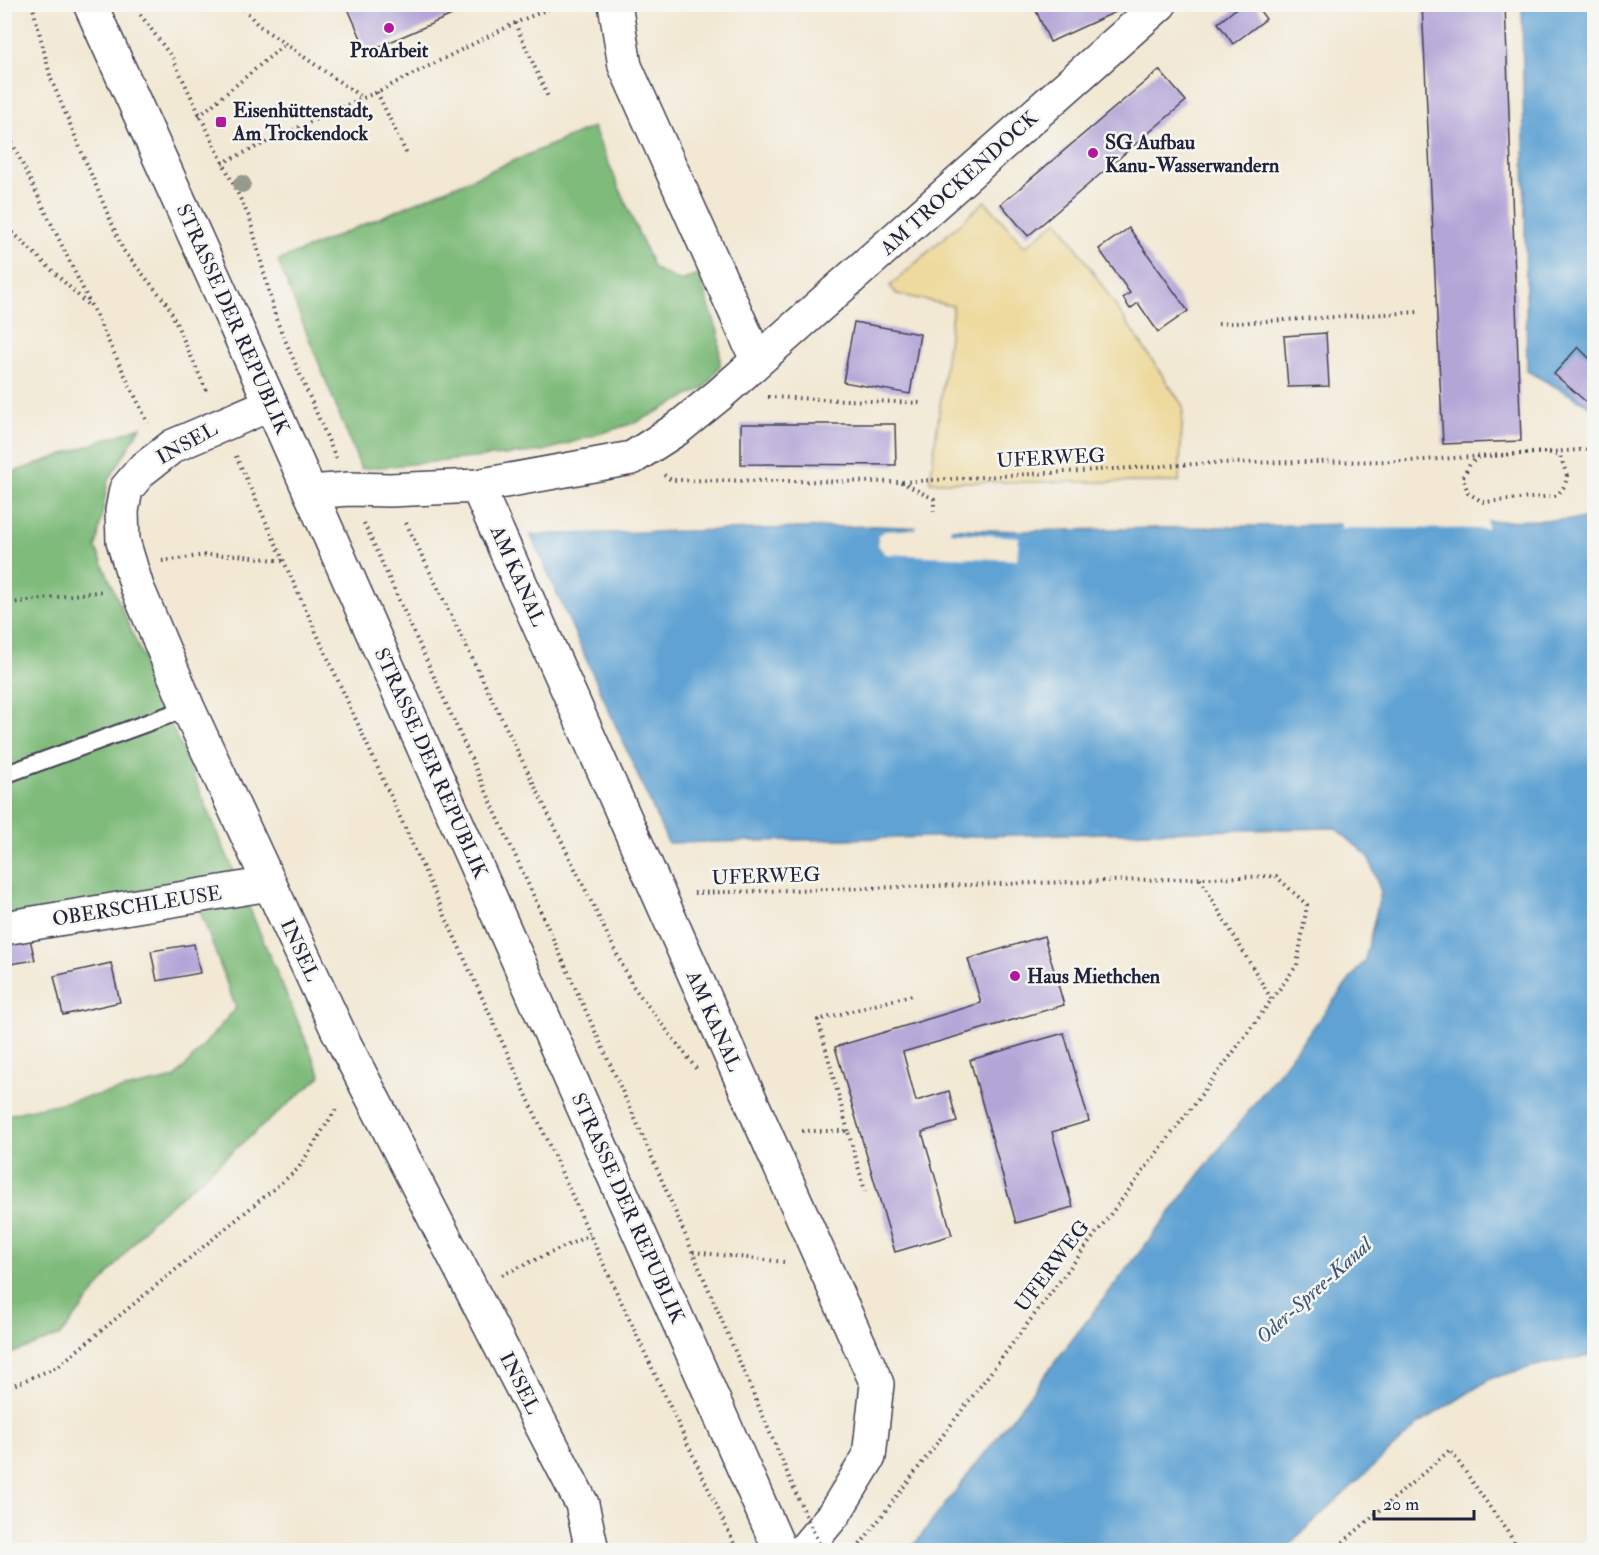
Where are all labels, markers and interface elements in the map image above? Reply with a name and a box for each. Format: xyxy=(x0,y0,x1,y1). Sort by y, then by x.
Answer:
marker: ProArbeit xyxy=(382,21,396,35)
place label: ProArbeit xyxy=(350,38,429,63)
place label: Eisenhüttenstadt, Am Trockendock xyxy=(232,98,373,146)
street label: AM TROCKENDOCK xyxy=(874,105,1044,261)
marker: Eisenhüttenstadt, Am Trockendock xyxy=(214,115,228,129)
place label: SG Aufbau Kanu-Wasserwandern xyxy=(1105,130,1280,178)
marker: SG Aufbau Kanu-Wasserwandern xyxy=(1086,146,1100,160)
street label: STRASSE DER REPUBLIK xyxy=(171,200,296,439)
street label: INSEL xyxy=(152,416,222,470)
street label: UFERWEG xyxy=(996,443,1106,473)
street label: AM KANAL xyxy=(484,521,552,631)
street label: STRASSE DER REPUBLIK xyxy=(369,644,494,883)
street label: UFERWEG xyxy=(711,862,821,890)
street label: OBERSCHLEUSE xyxy=(51,880,223,932)
street label: INSEL xyxy=(275,915,325,986)
place label: Haus Miethchen xyxy=(1027,964,1161,989)
street label: AM KANAL xyxy=(680,966,748,1076)
marker: Haus Miethchen xyxy=(1008,969,1022,983)
street label: STRASSE DER REPUBLIK xyxy=(566,1089,691,1328)
street label: UFERWEG xyxy=(1009,1215,1095,1317)
water label: Oder-Spree-Kanal xyxy=(1250,1230,1379,1350)
street label: INSEL xyxy=(494,1348,546,1419)
scale bar xyxy=(1374,1483,1474,1521)
text: 20 m xyxy=(1383,1493,1419,1516)

